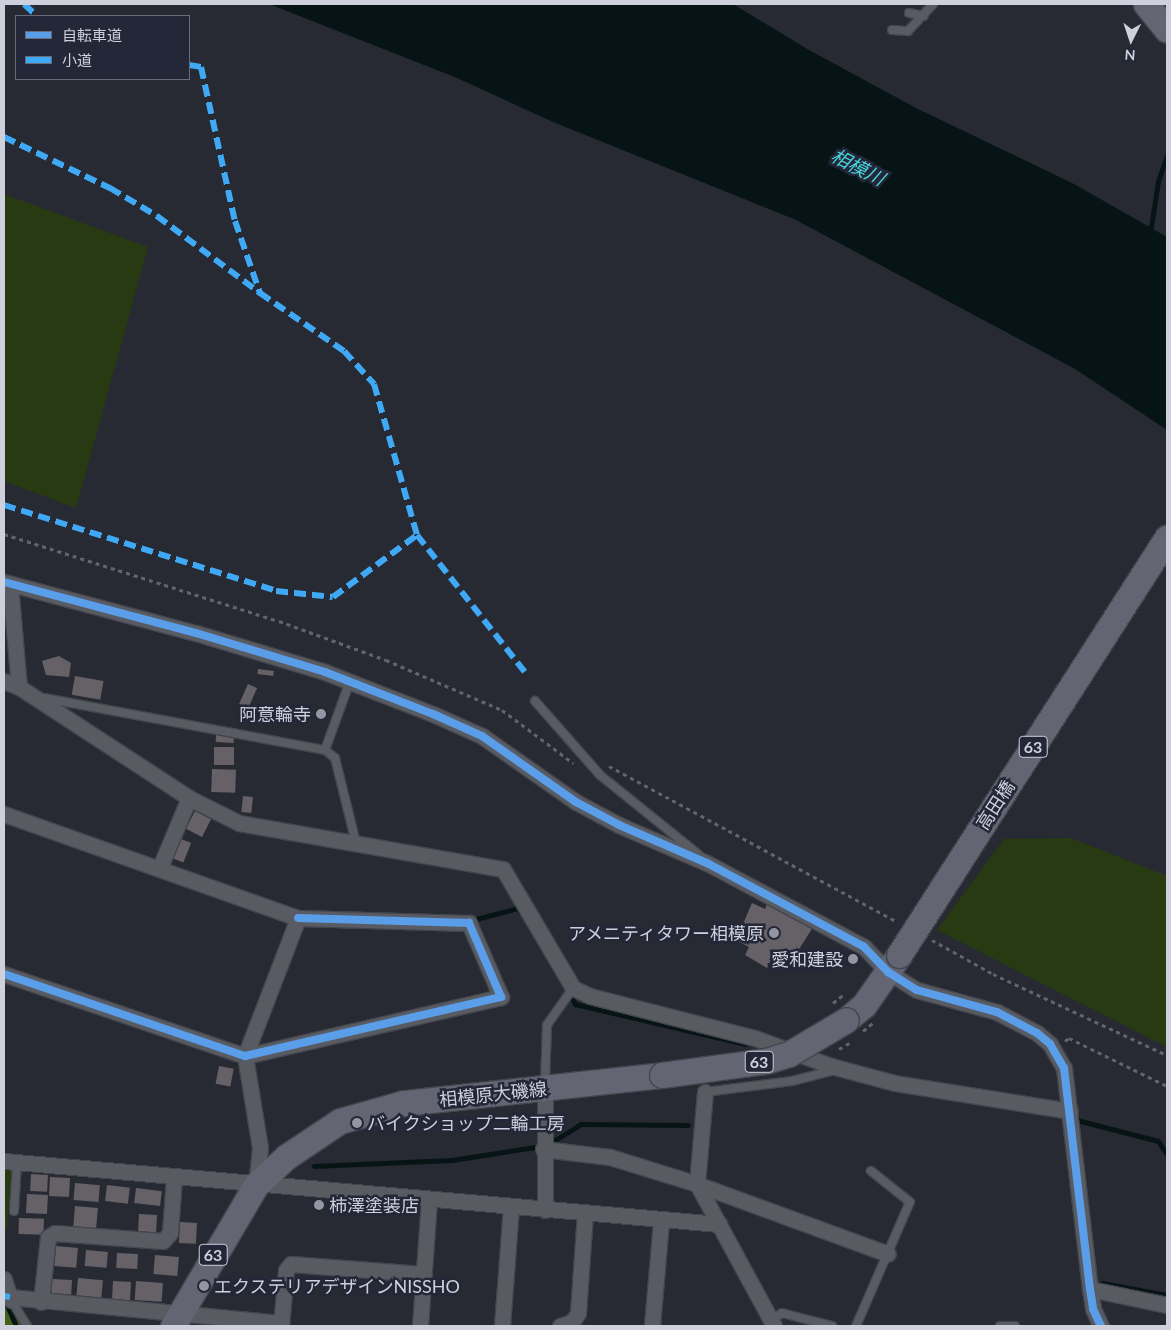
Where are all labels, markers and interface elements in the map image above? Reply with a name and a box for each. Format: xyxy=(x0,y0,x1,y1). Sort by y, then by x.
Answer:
legend xyxy=(15,15,190,80)
north arrow xyxy=(1106,15,1156,65)
text: 自転車道 xyxy=(62,26,122,44)
text: N xyxy=(1124,47,1136,64)
text: 小道 xyxy=(62,51,92,69)
water label: 相模川 xyxy=(827,144,889,190)
place label: 阿意輪寺 xyxy=(239,703,311,725)
marker: 阿意輪寺 xyxy=(315,708,327,720)
road number: 63 xyxy=(1018,734,1048,760)
street label: 高田橋 xyxy=(971,776,1019,834)
place label: アメニティタワー相模原 xyxy=(566,922,764,944)
marker: アメニティタワー相模原 xyxy=(768,927,780,939)
place label: 愛和建設 xyxy=(771,948,843,970)
marker: 愛和建設 xyxy=(847,953,859,965)
road number: 63 xyxy=(744,1048,774,1076)
street label: 相模原大磯線 xyxy=(438,1078,548,1110)
place label: バイクショップ二輪工房 xyxy=(367,1112,565,1134)
marker: バイクショップ二輪工房 xyxy=(351,1117,363,1129)
place label: 柿澤塗装店 xyxy=(329,1194,419,1216)
marker: 柿澤塗装店 xyxy=(313,1199,325,1211)
road number: 63 xyxy=(198,1242,228,1268)
place label: エクステリアデザインNISSHO xyxy=(214,1275,460,1297)
marker: エクステリアデザインNISSHO xyxy=(198,1280,210,1292)

